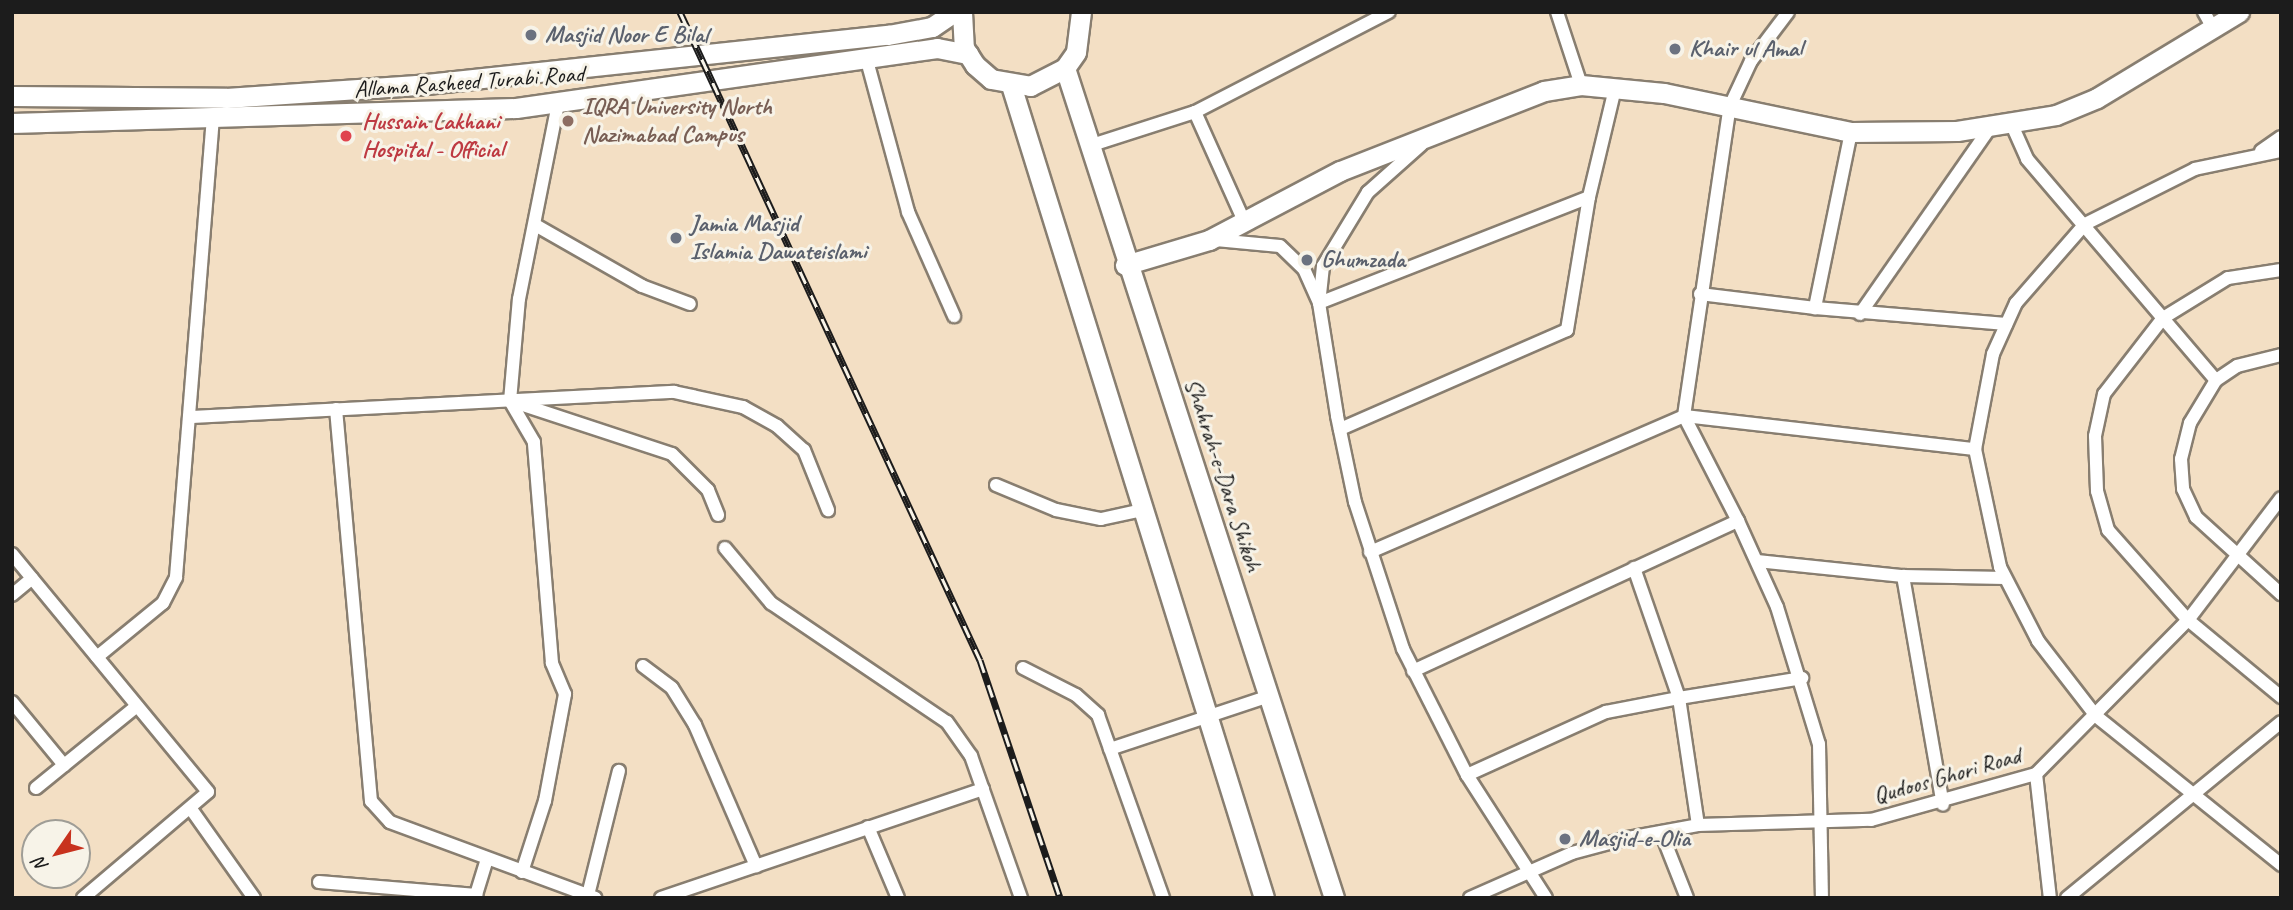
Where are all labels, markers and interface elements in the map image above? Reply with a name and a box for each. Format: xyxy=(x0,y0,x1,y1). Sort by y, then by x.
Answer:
place label: Masjid Noor E Bilal xyxy=(545,21,708,49)
marker: Masjid Noor E Bilal xyxy=(523,27,539,43)
place label: Khair ul Amal xyxy=(1689,35,1803,63)
marker: Khair ul Amal xyxy=(1667,41,1683,57)
street label: Allama Rasheed Turabi Road xyxy=(354,60,584,104)
place label: IQRA University North Nazimabad Campus xyxy=(582,93,772,149)
place label: Hussain Lakhani Hospital - Official xyxy=(362,108,504,164)
marker: IQRA University North Nazimabad Campus xyxy=(560,113,576,129)
marker: Hussain Lakhani Hospital - Official xyxy=(336,126,356,146)
place label: Jamia Masjid Islamia Dawateislami xyxy=(690,210,867,266)
marker: Jamia Masjid Islamia Dawateislami xyxy=(668,230,684,246)
place label: Ghumzada xyxy=(1321,246,1405,274)
marker: Ghumzada xyxy=(1299,252,1315,268)
street label: Shahrah-e-Dara Shikoh xyxy=(1178,375,1268,575)
street label: Qudoos Ghori Road xyxy=(1870,741,2024,811)
north arrow xyxy=(21,819,91,889)
place label: Masjid-e-Olia xyxy=(1579,825,1690,853)
marker: Masjid-e-Olia xyxy=(1557,831,1573,847)
text: N xyxy=(27,853,54,877)

